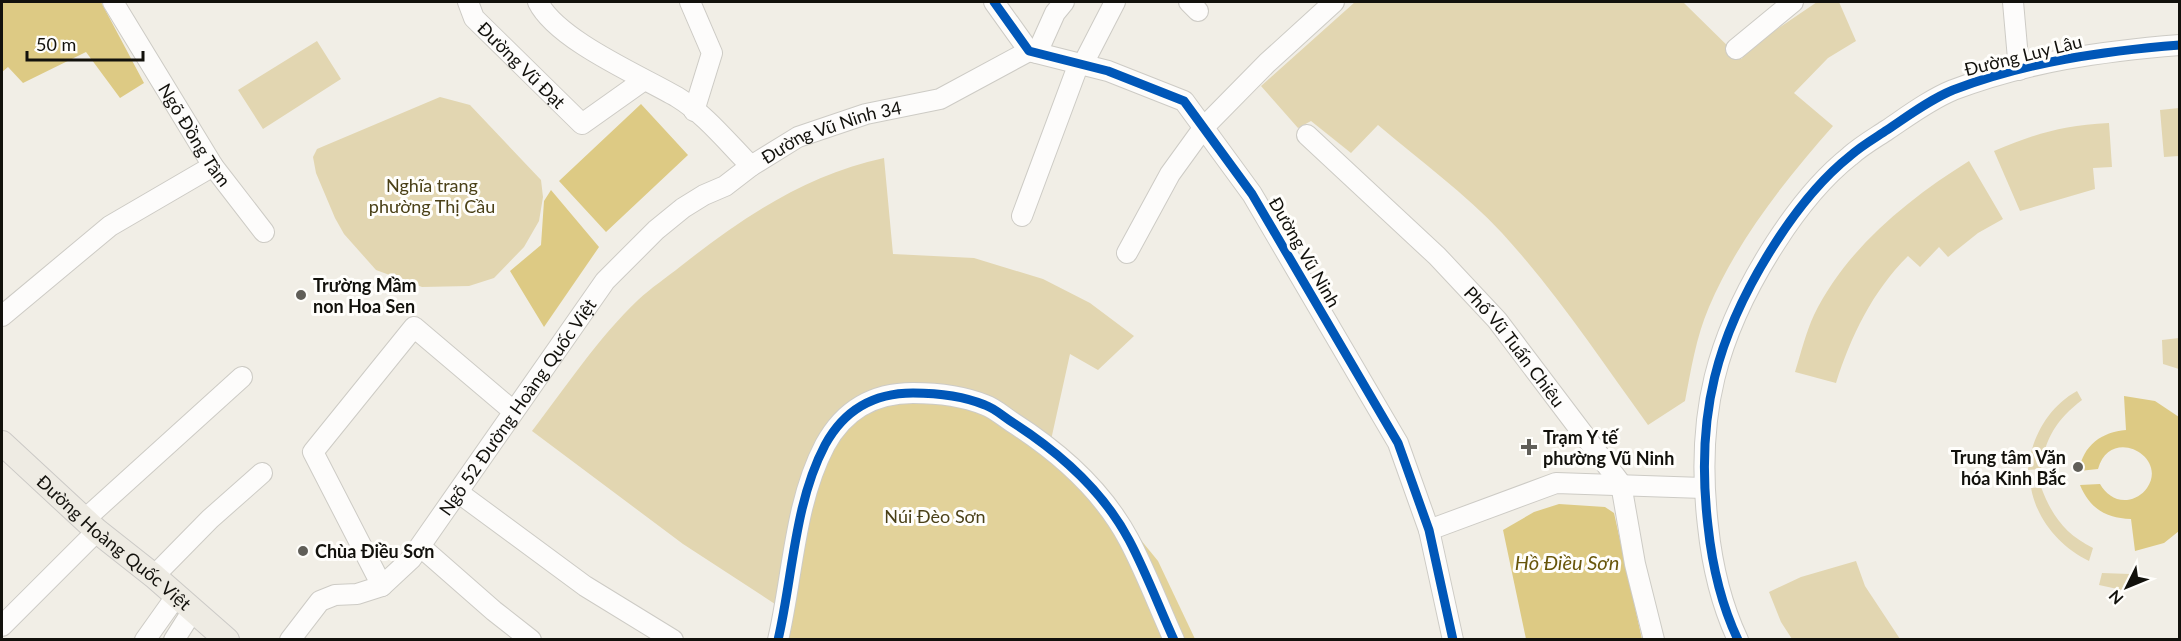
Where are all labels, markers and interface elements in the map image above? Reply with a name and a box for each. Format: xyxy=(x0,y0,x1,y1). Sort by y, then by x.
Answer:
street label: Đường Vũ Đạt xyxy=(473,17,571,113)
scale bar xyxy=(27,24,142,62)
street label: Đường Luy Lâu xyxy=(1962,30,2084,80)
text: 50 m xyxy=(36,33,76,55)
street label: Ngõ Đồng Tâm xyxy=(154,79,236,191)
street label: Đường Vũ Ninh 34 xyxy=(757,96,903,168)
park label: Nghĩa trang phường Thị Cầu xyxy=(369,174,495,217)
street label: Đường Vũ Ninh xyxy=(1265,193,1345,311)
place label: Trường Mầm non Hoa Sen xyxy=(313,274,417,317)
street label: Phố Vũ Tuấn Chiêu xyxy=(1460,281,1570,411)
marker: Trường Mầm non Hoa Sen xyxy=(294,288,308,302)
street label: Ngõ 52 Đường Hoàng Quốc Việt xyxy=(434,294,601,519)
place label: Trạm Y tế phường Vũ Ninh xyxy=(1543,426,1674,469)
marker: Trạm Y tế phường Vũ Ninh xyxy=(1520,438,1538,456)
place label: Trung tâm Văn hóa Kinh Bắc xyxy=(1951,446,2066,489)
marker: Trung tâm Văn hóa Kinh Bắc xyxy=(2071,460,2085,474)
street label: Đường Hoàng Quốc Việt xyxy=(33,470,196,615)
park label: Núi Đèo Sơn xyxy=(884,505,986,527)
place label: Chùa Điều Sơn xyxy=(315,540,434,562)
marker: Chùa Điều Sơn xyxy=(296,544,310,558)
water label: Hồ Điều Sơn xyxy=(1515,550,1619,574)
north arrow xyxy=(2097,557,2157,617)
text: N xyxy=(2105,587,2127,609)

